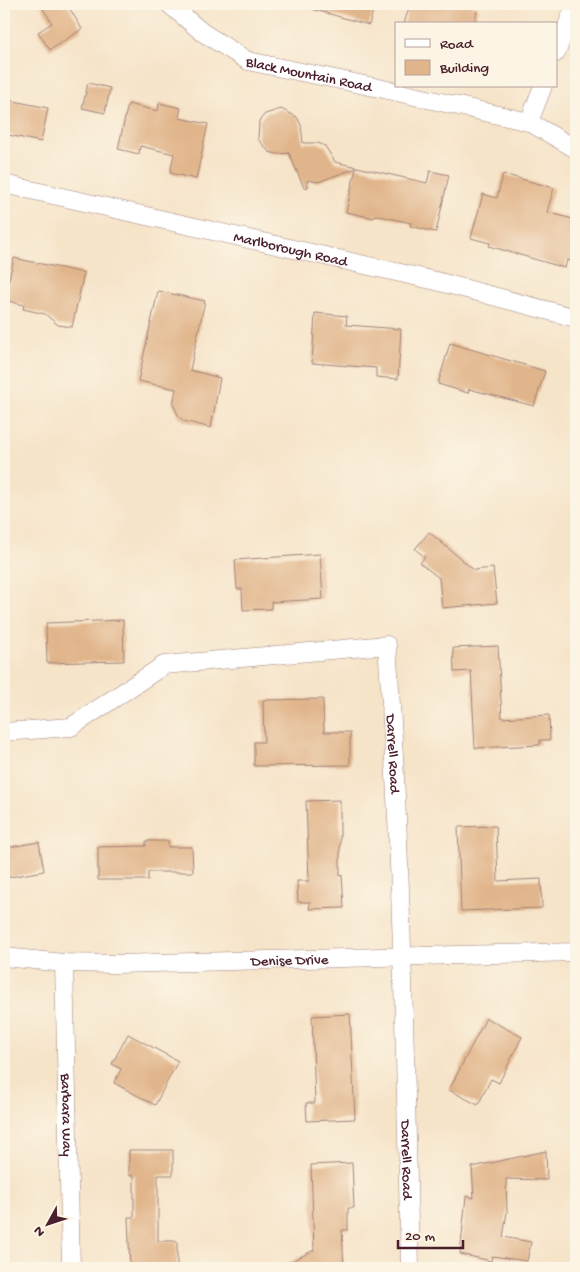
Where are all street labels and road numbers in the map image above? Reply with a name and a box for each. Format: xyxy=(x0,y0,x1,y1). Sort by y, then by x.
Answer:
street label: Black Mountain Road xyxy=(243,54,374,98)
street label: Marlborough Road xyxy=(232,229,350,272)
street label: Darrell Road xyxy=(381,713,403,795)
street label: Denise Drive xyxy=(250,951,329,972)
street label: Barbara Way xyxy=(56,1072,75,1157)
street label: Darrell Road xyxy=(396,1119,415,1201)

